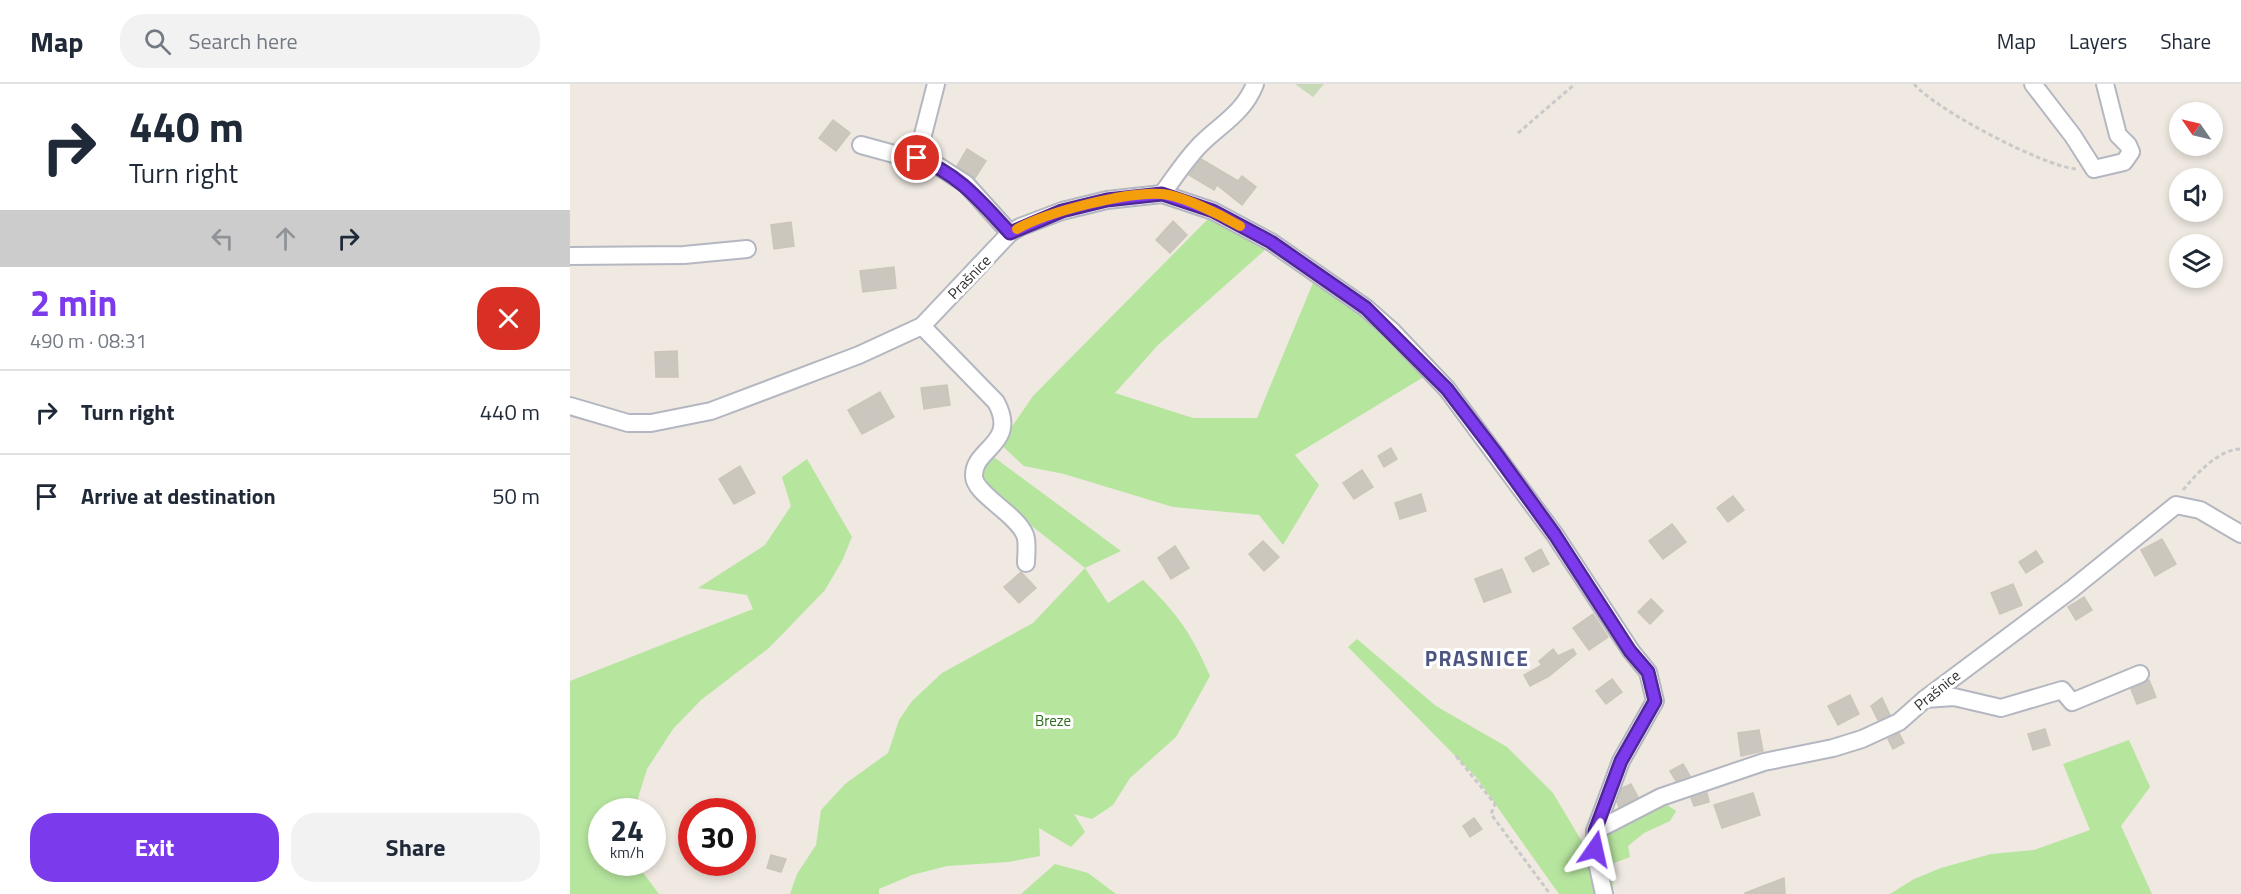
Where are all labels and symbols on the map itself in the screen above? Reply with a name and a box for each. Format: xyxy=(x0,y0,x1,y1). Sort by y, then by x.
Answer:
north arrow xyxy=(2169,102,2223,156)
pin xyxy=(891,132,942,183)
street label: Prašnice xyxy=(942,250,996,304)
district label: PRASNICE xyxy=(1425,642,1529,674)
street label: Prašnice xyxy=(1909,664,1965,716)
park label: Breze xyxy=(1035,709,1071,732)
speed limit sign: 30 xyxy=(678,798,756,876)
position arrow xyxy=(1563,817,1627,881)

